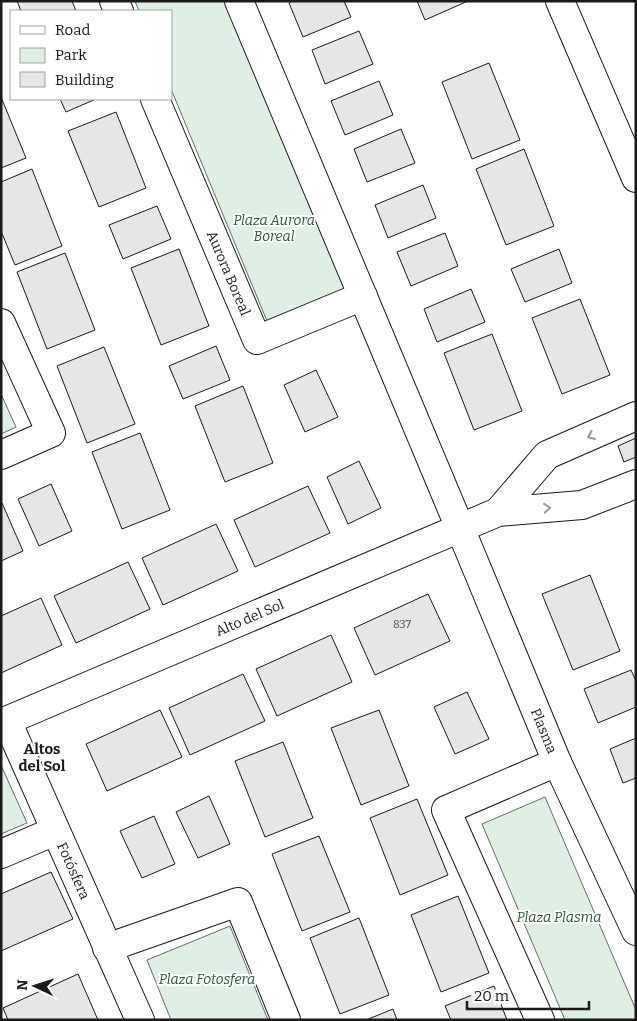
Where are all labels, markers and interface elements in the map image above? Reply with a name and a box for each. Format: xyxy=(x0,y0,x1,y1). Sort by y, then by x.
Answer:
legend xyxy=(10,10,172,100)
text: Road xyxy=(55,21,90,39)
text: Park xyxy=(55,46,87,64)
text: Building xyxy=(55,71,114,89)
park label: Plaza Aurora Boreal xyxy=(233,212,315,245)
street label: Aurora Boreal xyxy=(203,228,254,318)
one-way arrow xyxy=(587,429,596,440)
one-way arrow xyxy=(543,503,551,514)
street label: Alto del Sol xyxy=(213,596,287,640)
house number: 837 xyxy=(393,618,412,631)
street label: Plasma xyxy=(527,706,561,756)
district label: Altos del Sol xyxy=(19,740,66,775)
street label: Fotósfera xyxy=(53,840,93,903)
park label: Plaza Plasma xyxy=(517,909,601,926)
north arrow xyxy=(10,961,60,1011)
park label: Plaza Fotosfera xyxy=(159,971,255,988)
scale bar xyxy=(467,978,590,1010)
text: N xyxy=(14,979,31,991)
text: 20 m xyxy=(474,987,510,1005)

